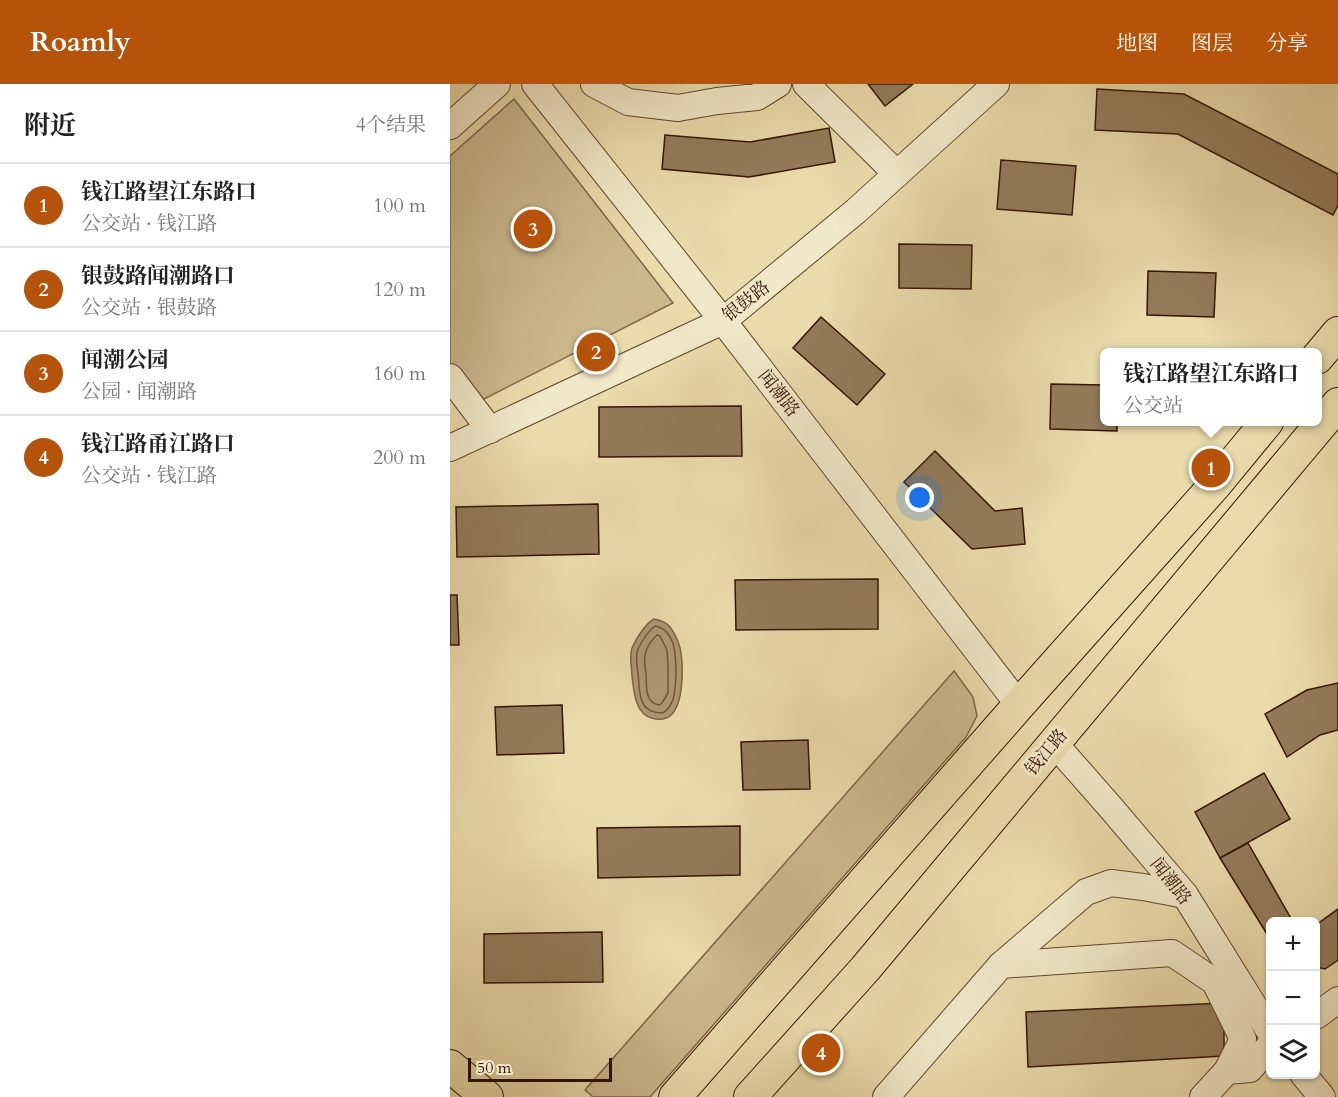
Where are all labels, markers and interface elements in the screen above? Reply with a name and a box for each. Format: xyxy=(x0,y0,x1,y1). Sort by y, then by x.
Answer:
text: Roamly xyxy=(30,23,131,61)
text: 地图 xyxy=(1116,29,1158,58)
text: 图层 xyxy=(1191,29,1233,58)
text: 分享 xyxy=(1266,29,1308,58)
text: 附近 xyxy=(24,108,76,143)
text: 4个结果 xyxy=(356,111,426,138)
text: 钱江路望江东路口 xyxy=(81,177,257,207)
text: 1 xyxy=(38,192,49,219)
text: 100 m xyxy=(373,192,426,219)
pin: 3 xyxy=(514,206,553,252)
text: 公交站 · 钱江路 xyxy=(81,210,217,237)
text: 银鼓路闻潮路口 xyxy=(81,261,235,291)
street label: 银鼓路 xyxy=(717,275,775,328)
text: 2 xyxy=(38,276,49,303)
text: 120 m xyxy=(373,276,426,303)
text: 公交站 · 银鼓路 xyxy=(81,294,217,321)
pin: 2 xyxy=(576,330,616,374)
text: 闻潮公园 xyxy=(81,345,169,375)
popup xyxy=(1100,348,1322,426)
text: 钱江路望江东路口 xyxy=(1123,359,1299,389)
text: 3 xyxy=(38,360,49,387)
text: 160 m xyxy=(373,360,426,387)
street label: 闻潮路 xyxy=(752,364,805,422)
text: 公园 · 闻潮路 xyxy=(81,378,197,405)
text: 公交站 xyxy=(1123,392,1183,419)
text: 钱江路甬江路口 xyxy=(81,429,235,459)
text: 4 xyxy=(38,444,49,471)
text: 200 m xyxy=(373,444,426,471)
pin: 1 xyxy=(1192,446,1230,490)
text: 公交站 · 钱江路 xyxy=(81,462,217,489)
your location xyxy=(905,483,934,512)
street label: 钱江路 xyxy=(1019,724,1073,781)
street label: 闻潮路 xyxy=(1144,852,1197,910)
map controls xyxy=(1266,917,1320,1079)
button: + xyxy=(1266,917,1320,971)
button: − xyxy=(1266,971,1320,1025)
button: layers xyxy=(1266,1025,1320,1079)
pin: 4 xyxy=(802,1030,841,1076)
scale bar xyxy=(468,1055,612,1082)
text: 50 m xyxy=(477,1057,511,1079)

